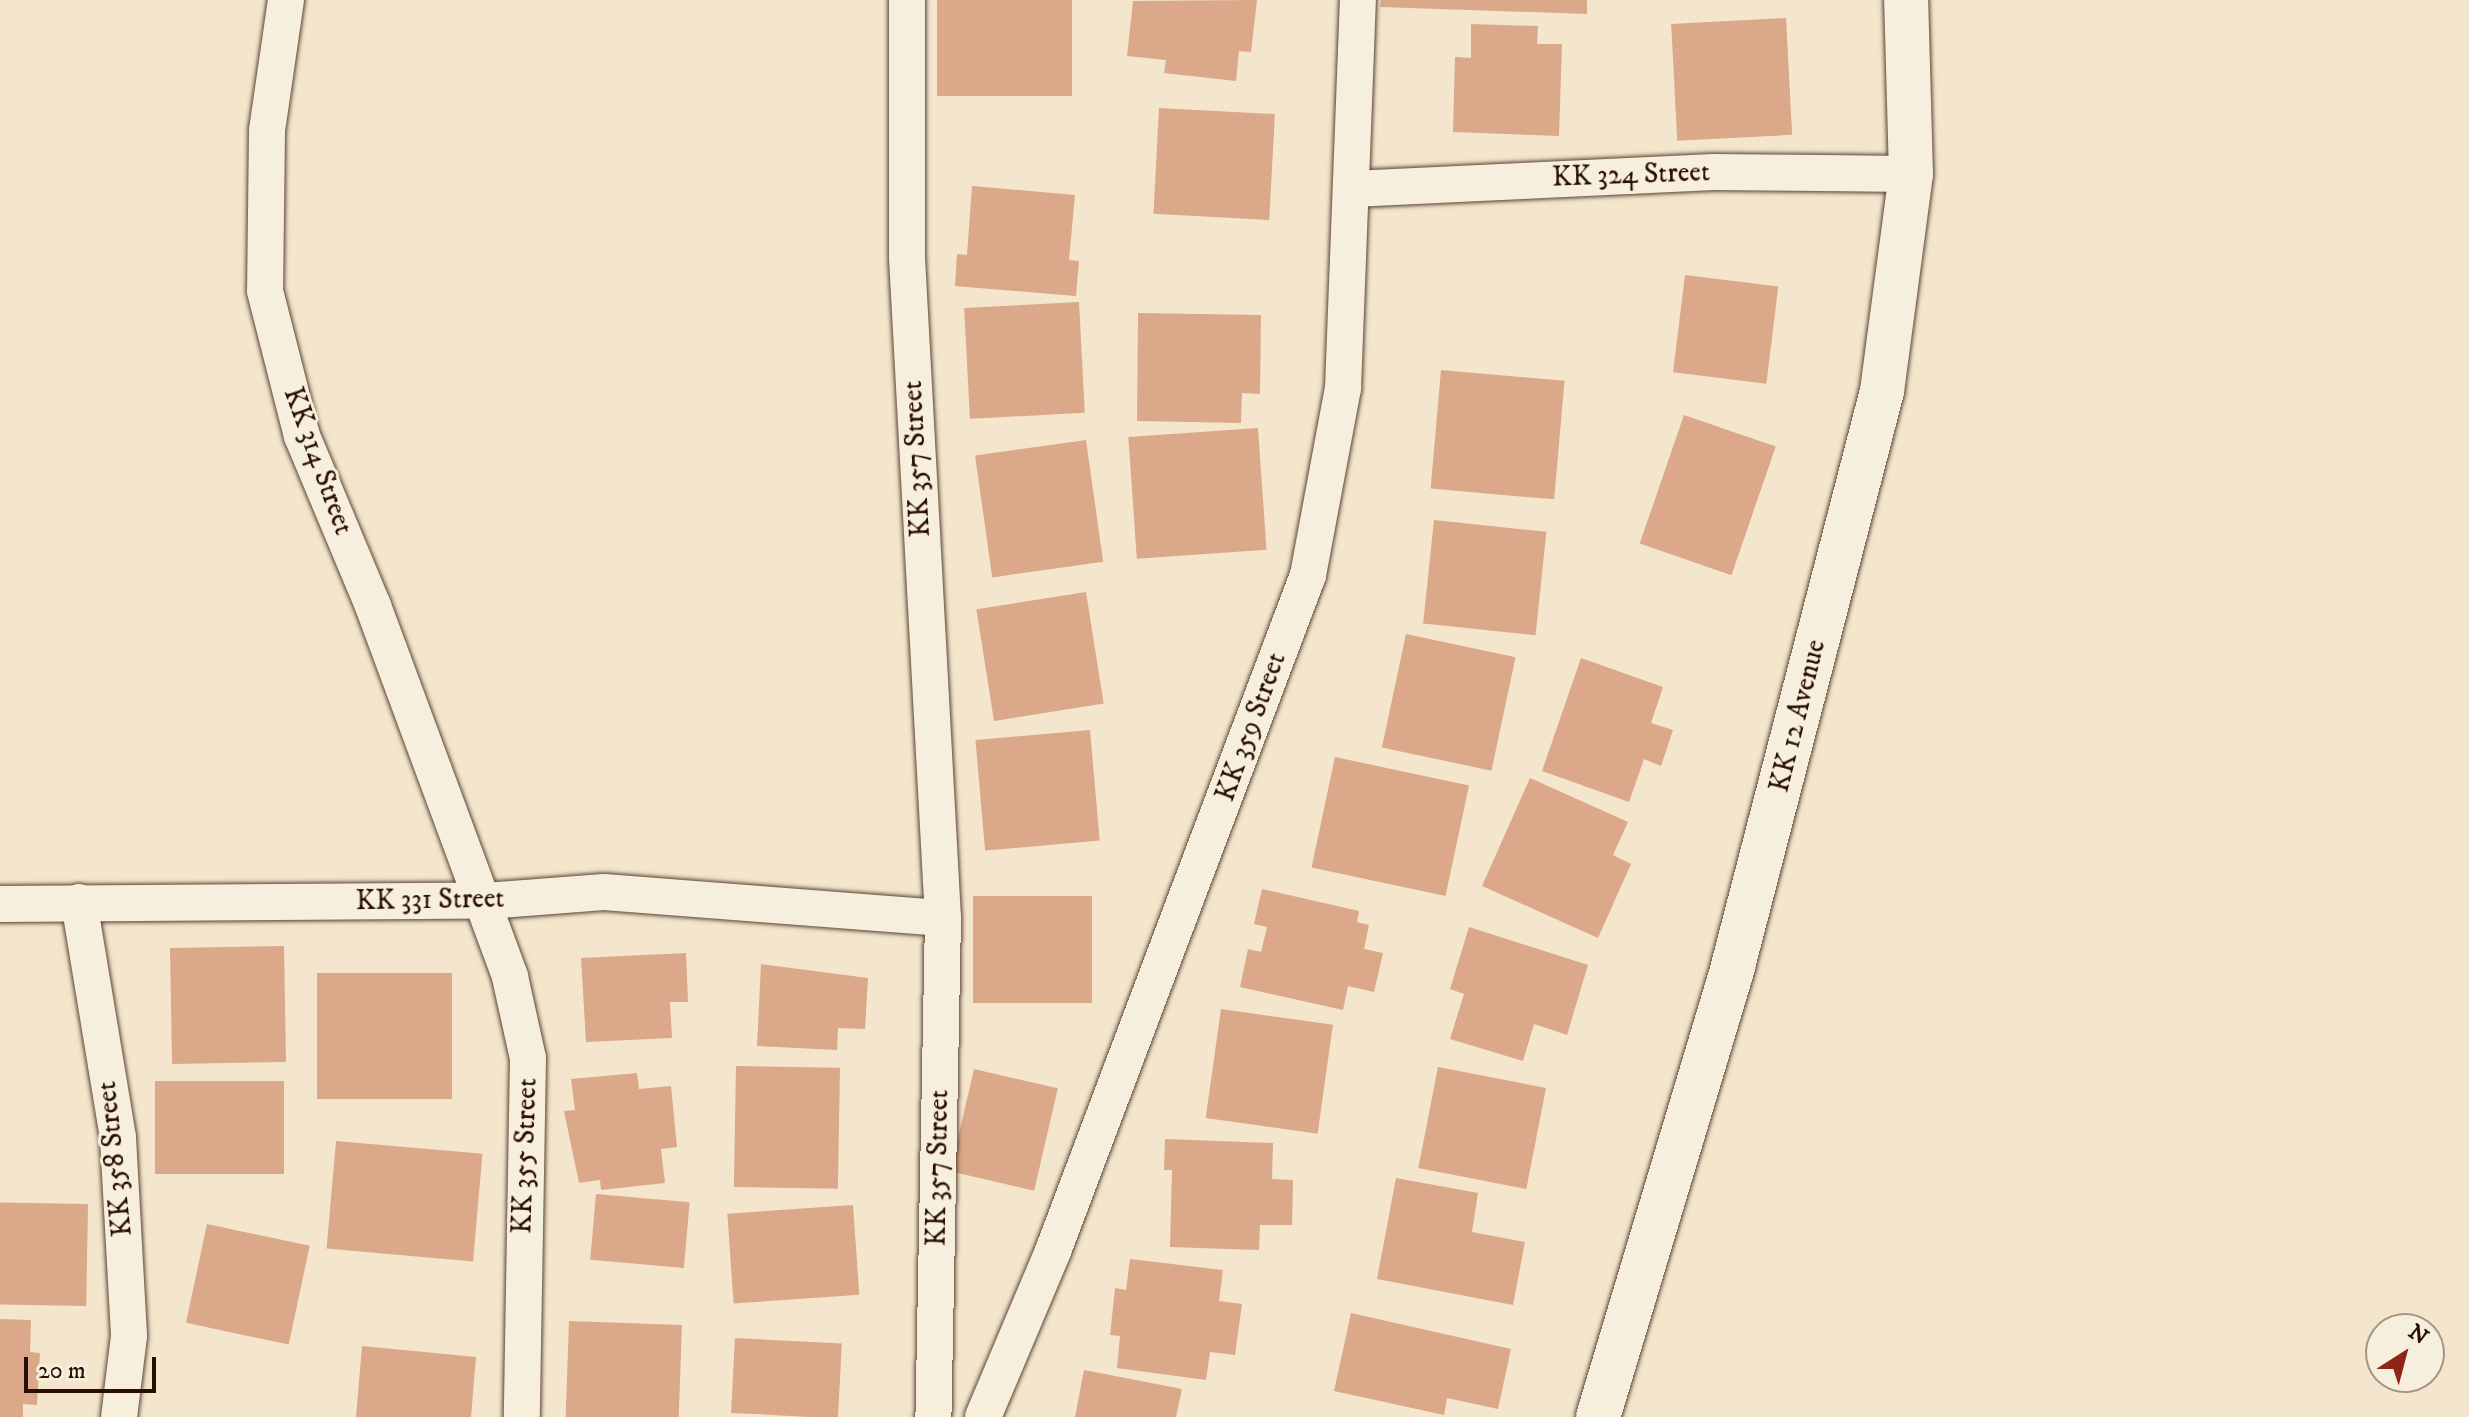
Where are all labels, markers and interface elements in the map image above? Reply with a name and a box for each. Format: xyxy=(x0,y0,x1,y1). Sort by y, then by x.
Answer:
street label: KK 324 Street xyxy=(1552,155,1710,195)
street label: KK 357 Street xyxy=(896,380,938,538)
street label: KK 314 Street xyxy=(276,383,360,539)
street label: KK 12 Avenue xyxy=(1763,636,1833,796)
street label: KK 359 Street xyxy=(1209,648,1293,806)
street label: KK 331 Street xyxy=(355,882,505,918)
street label: KK 355 Street xyxy=(505,1078,545,1234)
street label: KK 358 Street xyxy=(90,1080,140,1238)
street label: KK 357 Street xyxy=(920,1089,956,1247)
north arrow xyxy=(2365,1313,2445,1393)
text: N xyxy=(2403,1319,2433,1351)
scale bar xyxy=(28,1341,160,1391)
text: 20 m xyxy=(38,1356,86,1386)

